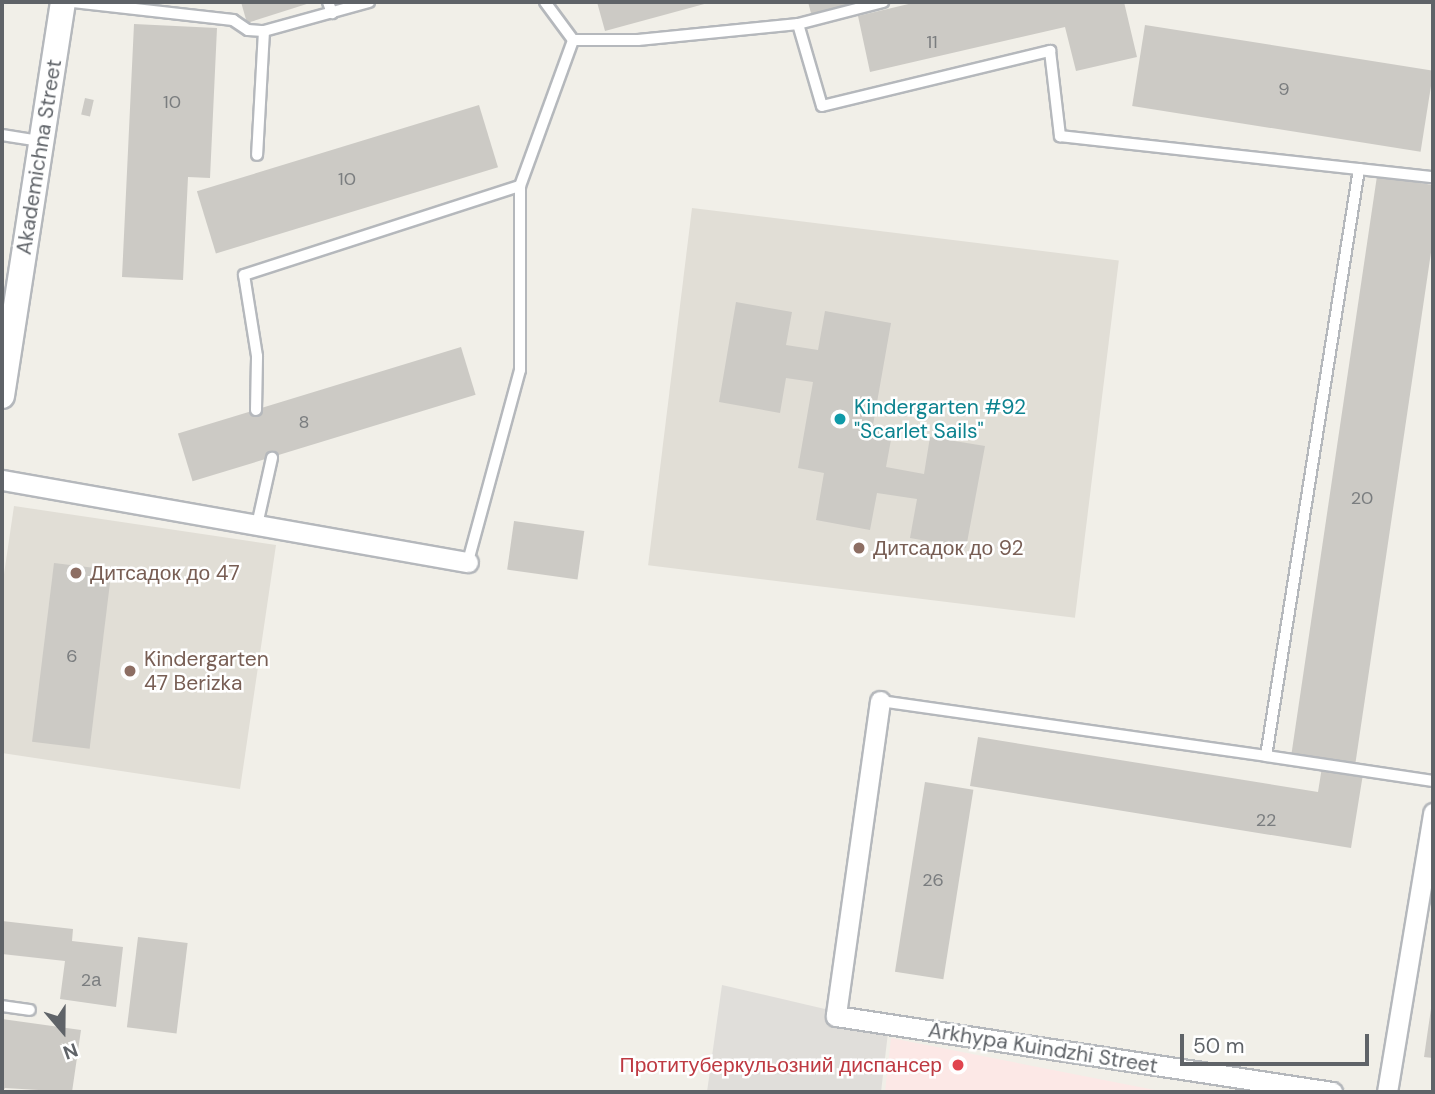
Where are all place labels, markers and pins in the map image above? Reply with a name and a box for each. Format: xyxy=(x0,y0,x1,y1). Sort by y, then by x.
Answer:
place label: Kindergarten #92 "Scarlet Sails" xyxy=(854,394,1026,444)
marker: Kindergarten #92 "Scarlet Sails" xyxy=(832,411,848,427)
place label: Дитсадок до 92 xyxy=(873,535,1024,561)
marker: Дитсадок до 92 xyxy=(851,540,867,556)
place label: Дитсадок до 47 xyxy=(90,560,240,586)
marker: Дитсадок до 47 xyxy=(68,565,84,581)
place label: Kindergarten 47 Berizka xyxy=(144,646,269,696)
marker: Kindergarten 47 Berizka xyxy=(122,663,138,679)
place label: Протитуберкульозний диспансер xyxy=(620,1052,942,1078)
marker: Протитуберкульозний диспансер xyxy=(948,1055,968,1075)

